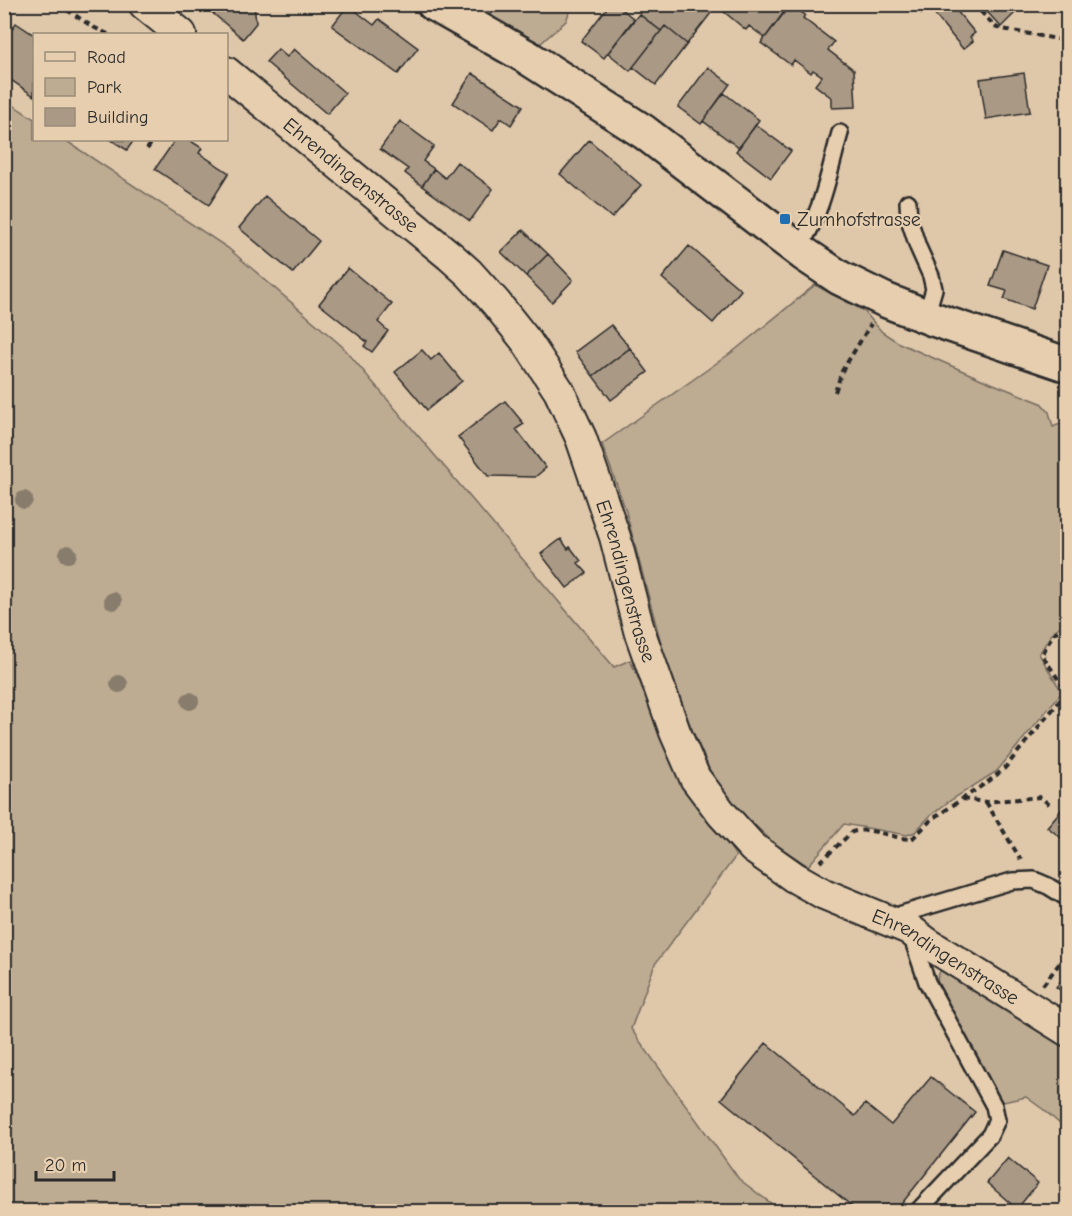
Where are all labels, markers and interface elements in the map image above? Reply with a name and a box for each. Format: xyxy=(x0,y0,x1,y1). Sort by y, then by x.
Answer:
legend xyxy=(33,33,228,141)
text: Road xyxy=(87,47,126,68)
text: Park xyxy=(87,77,122,98)
text: Building xyxy=(87,107,149,128)
street label: Ehrendingenstrasse xyxy=(279,113,423,237)
place label: Zumhofstrasse xyxy=(797,208,921,231)
marker: Zumhofstrasse xyxy=(778,212,792,226)
street label: Ehrendingenstrasse xyxy=(592,497,661,665)
street label: Ehrendingenstrasse xyxy=(869,904,1023,1009)
scale bar xyxy=(36,1144,114,1182)
text: 20 m xyxy=(45,1155,86,1176)

